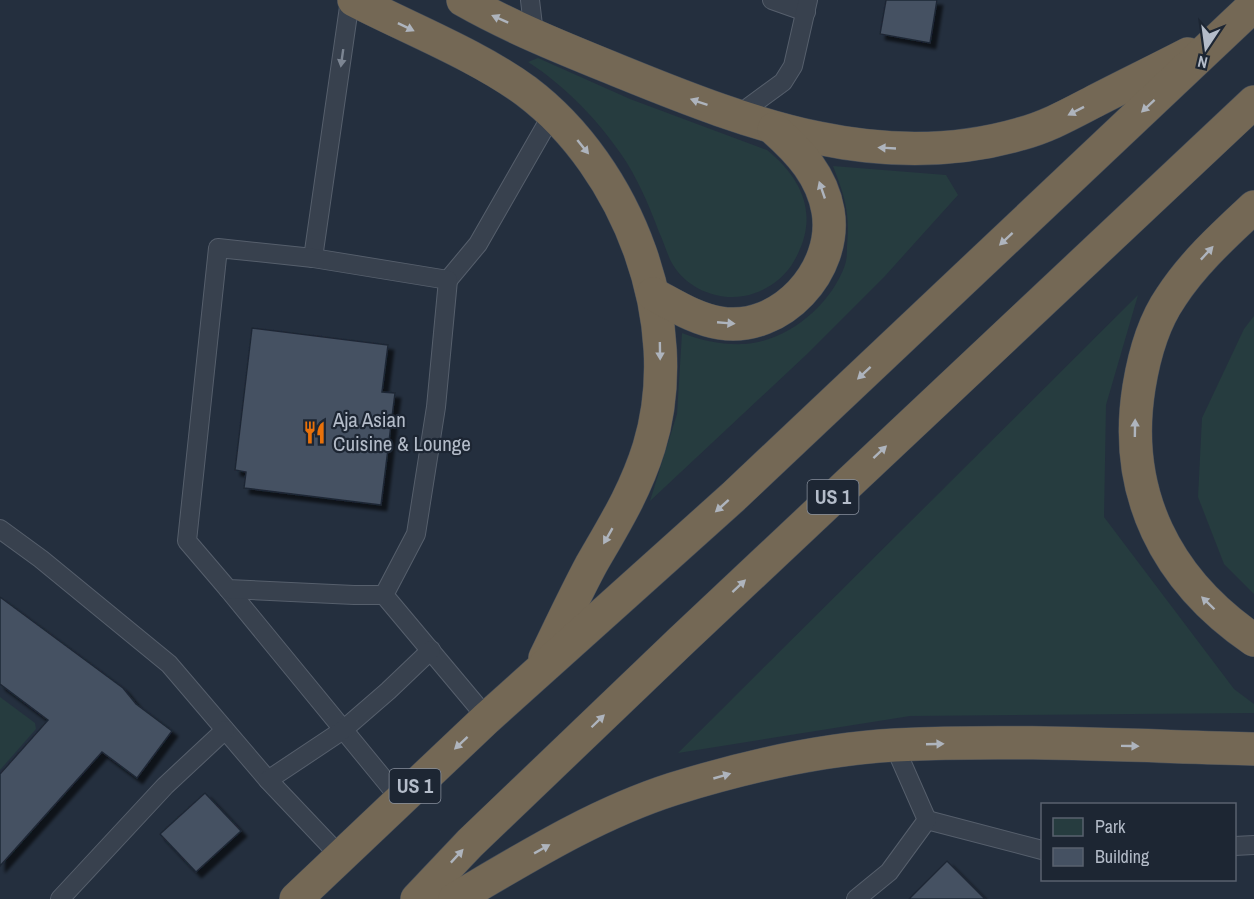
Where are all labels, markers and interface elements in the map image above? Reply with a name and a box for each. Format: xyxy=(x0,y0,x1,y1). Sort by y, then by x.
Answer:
one-way arrow xyxy=(491,14,509,23)
north arrow xyxy=(1176,18,1236,78)
one-way arrow xyxy=(397,21,415,31)
one-way arrow xyxy=(337,48,346,67)
text: N xyxy=(1196,51,1210,74)
one-way arrow xyxy=(690,96,708,106)
one-way arrow xyxy=(1142,98,1156,112)
one-way arrow xyxy=(1067,106,1084,116)
one-way arrow xyxy=(576,139,589,155)
one-way arrow xyxy=(877,144,896,153)
one-way arrow xyxy=(817,181,826,199)
one-way arrow xyxy=(999,232,1014,246)
one-way arrow xyxy=(1200,246,1214,260)
one-way arrow xyxy=(717,318,736,328)
one-way arrow xyxy=(655,342,665,361)
one-way arrow xyxy=(857,366,872,380)
place label: Aja Asian Cuisine & Lounge xyxy=(332,405,471,458)
restaurant icon: Aja Asian Cuisine & Lounge xyxy=(302,419,328,445)
one-way arrow xyxy=(1131,419,1140,438)
one-way arrow xyxy=(873,445,888,459)
road number: US 1 xyxy=(808,480,858,514)
one-way arrow xyxy=(715,499,730,512)
one-way arrow xyxy=(603,528,613,545)
one-way arrow xyxy=(731,580,745,594)
one-way arrow xyxy=(1202,597,1216,611)
one-way arrow xyxy=(590,714,605,728)
one-way arrow xyxy=(454,735,468,749)
one-way arrow xyxy=(925,739,944,749)
one-way arrow xyxy=(1120,741,1139,751)
road number: US 1 xyxy=(390,769,440,803)
one-way arrow xyxy=(713,771,731,780)
legend xyxy=(1041,803,1236,881)
text: Park xyxy=(1095,814,1126,839)
one-way arrow xyxy=(534,844,551,854)
text: Building xyxy=(1095,844,1150,869)
one-way arrow xyxy=(450,850,464,864)

